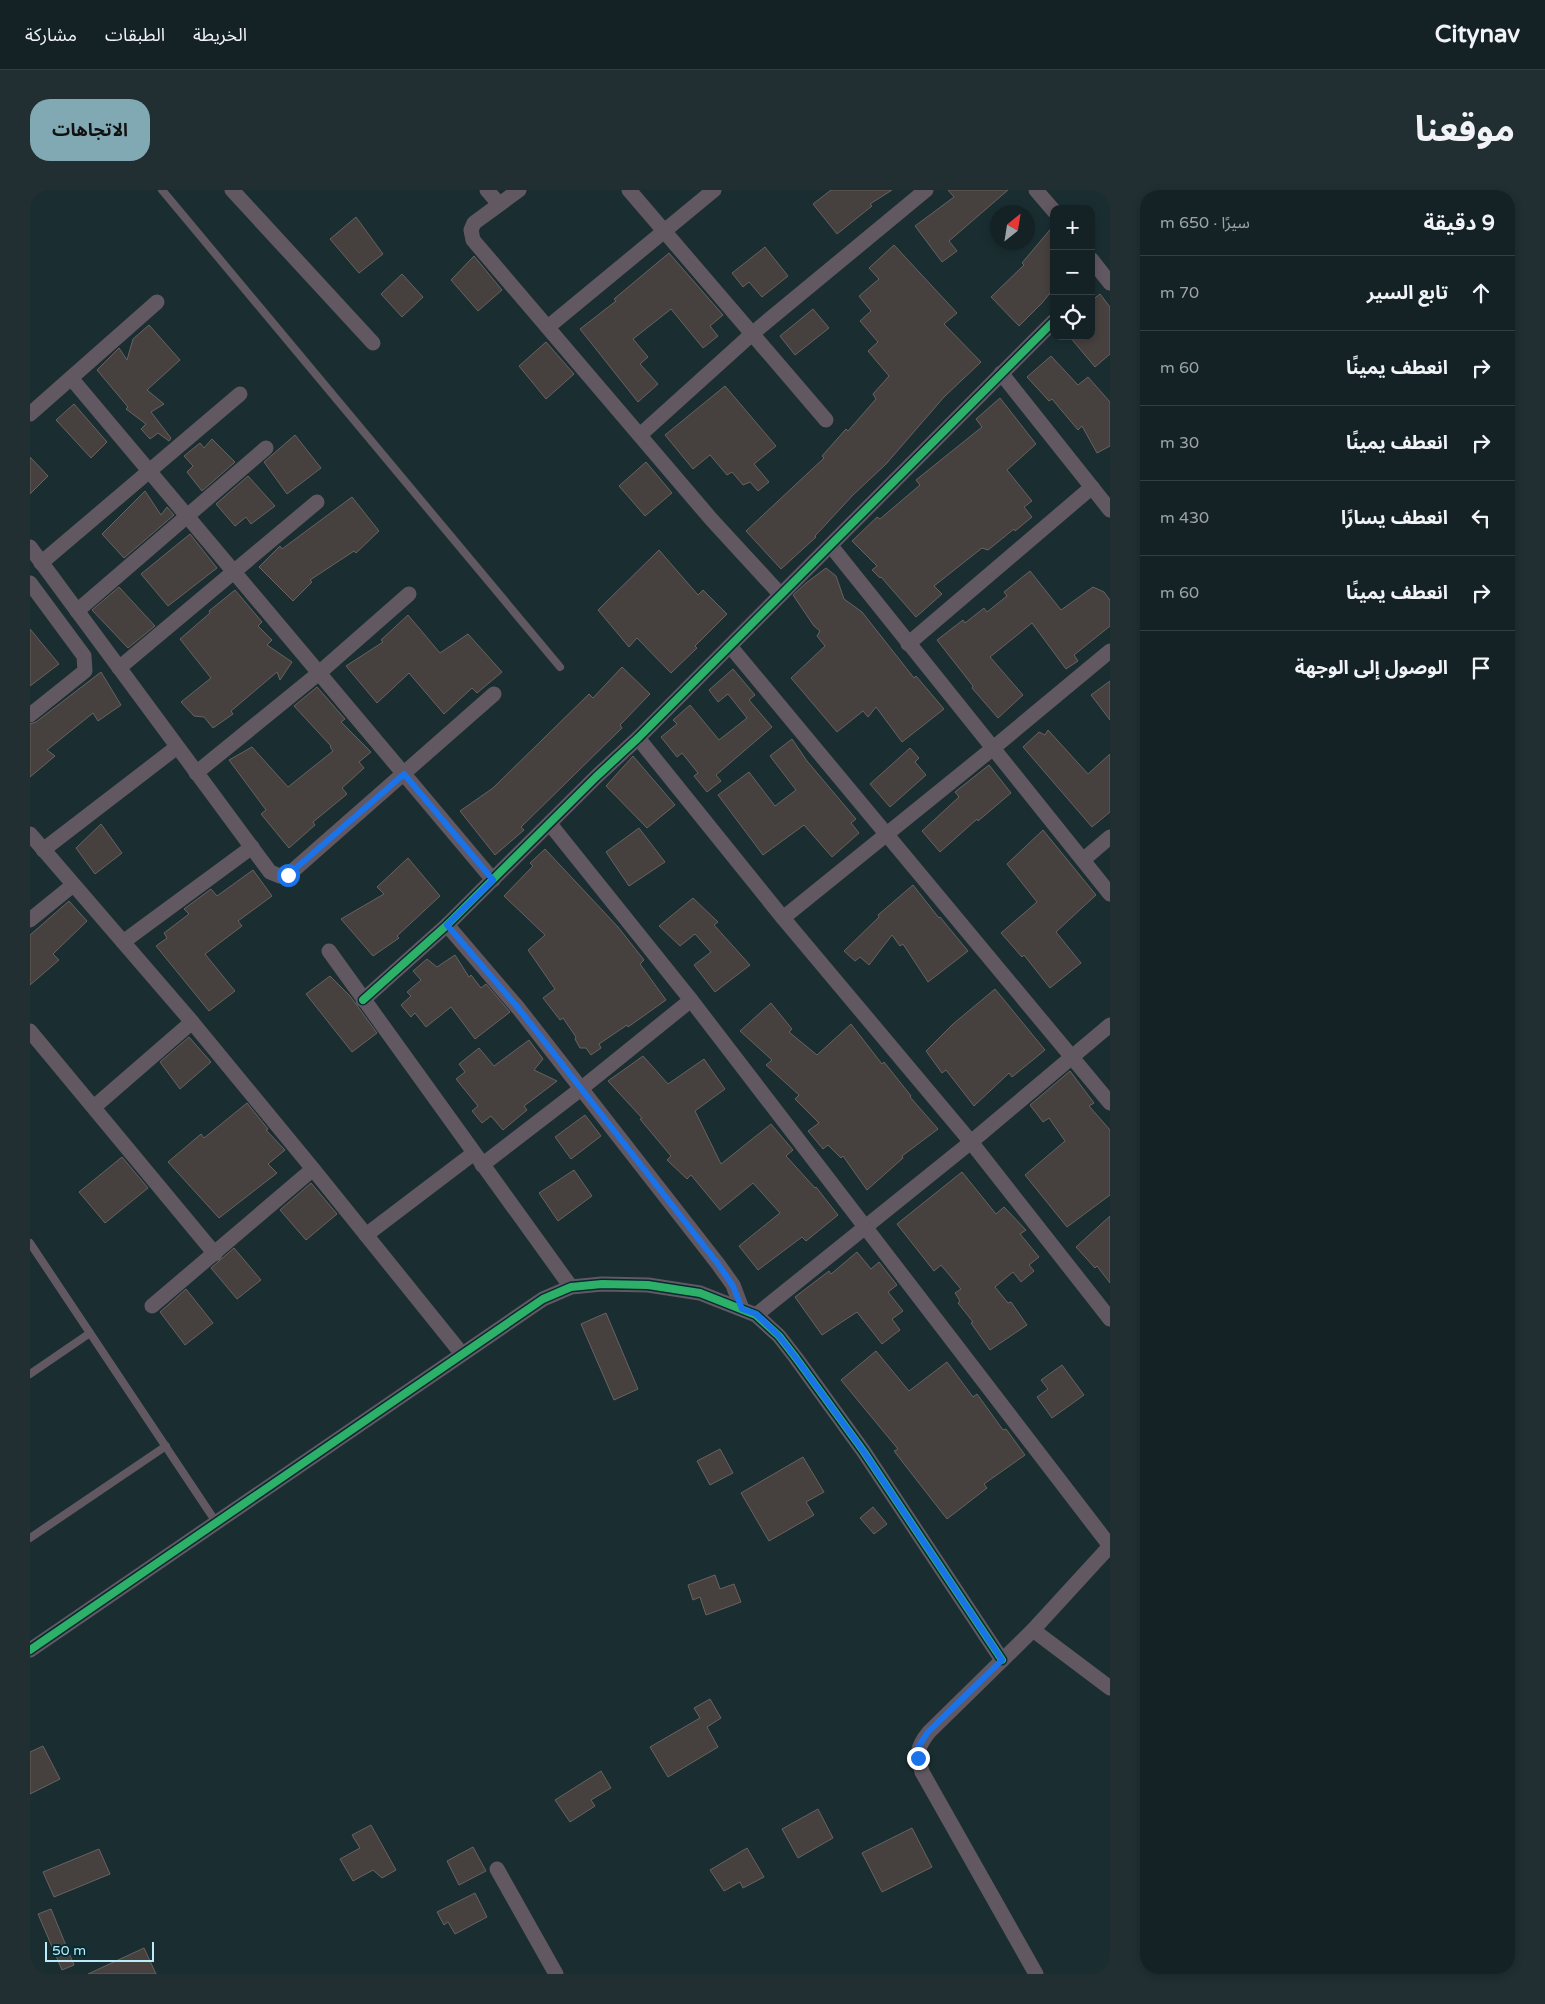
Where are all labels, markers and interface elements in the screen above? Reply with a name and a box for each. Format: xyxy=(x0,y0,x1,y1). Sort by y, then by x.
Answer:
text: Citynav xyxy=(1435,20,1520,49)
text: مشاركة xyxy=(25,24,77,46)
text: الطبقات xyxy=(105,24,165,46)
text: الخريطة xyxy=(193,24,247,46)
button: الاتجاهات xyxy=(30,99,150,161)
text: موقعنا xyxy=(1415,109,1515,151)
north arrow xyxy=(990,205,1035,250)
map controls xyxy=(1050,205,1095,340)
button: + xyxy=(1050,205,1095,250)
text: 9 دقيقة xyxy=(1424,211,1495,236)
text: سيرًا · 650 m xyxy=(1160,213,1250,233)
button: − xyxy=(1050,250,1095,295)
icon: ahead xyxy=(1467,279,1495,307)
text: تابع السير xyxy=(1367,282,1448,304)
text: 70 m xyxy=(1160,283,1199,303)
button: locate xyxy=(1050,295,1095,340)
icon: right xyxy=(1467,354,1495,382)
text: انعطف يمينًا xyxy=(1346,357,1448,379)
text: 60 m xyxy=(1160,358,1199,378)
icon: right xyxy=(1467,429,1495,457)
text: انعطف يمينًا xyxy=(1346,432,1448,454)
text: 30 m xyxy=(1160,433,1199,453)
icon: left xyxy=(1467,504,1495,532)
text: انعطف يسارًا xyxy=(1341,507,1448,529)
text: 430 m xyxy=(1160,508,1209,528)
icon: right xyxy=(1467,579,1495,607)
text: انعطف يمينًا xyxy=(1346,582,1448,604)
text: 60 m xyxy=(1160,583,1199,603)
icon: arrive xyxy=(1467,654,1495,682)
text: الوصول إلى الوجهة xyxy=(1295,657,1448,679)
route start xyxy=(277,864,300,887)
route end xyxy=(907,1747,930,1770)
scale bar xyxy=(45,1939,154,1962)
text: 50 m xyxy=(52,1942,86,1959)

